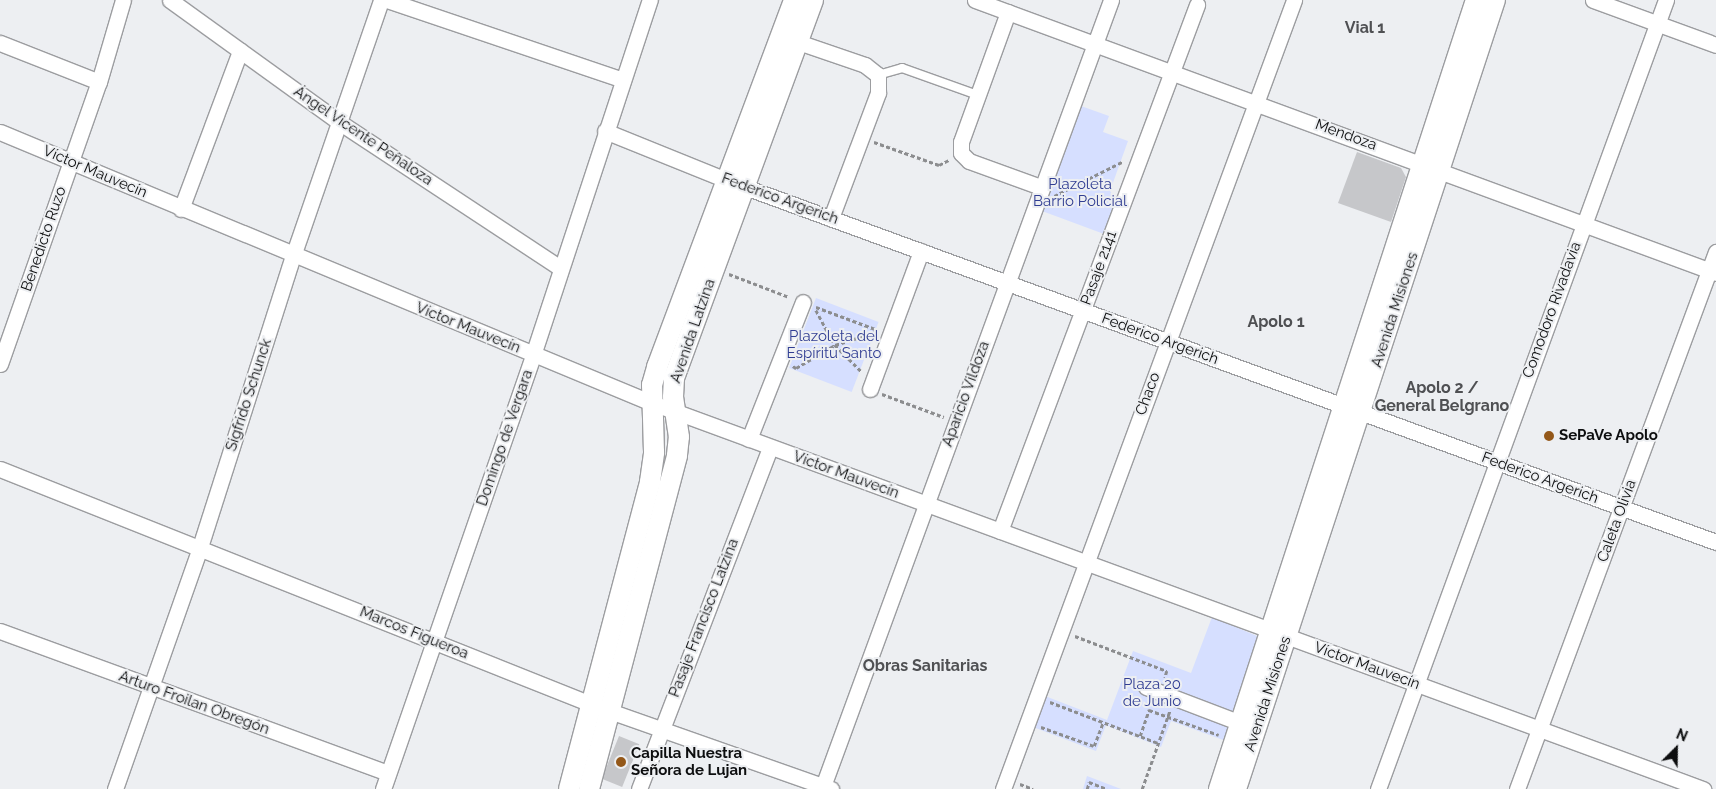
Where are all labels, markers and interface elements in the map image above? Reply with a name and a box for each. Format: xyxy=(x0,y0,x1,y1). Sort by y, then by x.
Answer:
district label: Vial 1 xyxy=(1345,18,1385,38)
street label: Ángel Vicente Peñaloza xyxy=(290,82,436,190)
street label: Mendoza xyxy=(1313,116,1379,154)
street label: Víctor Mauvecín xyxy=(40,142,150,202)
street label: Federico Argerich xyxy=(719,169,841,229)
park label: Plazoleta Barrio Policial xyxy=(1033,175,1127,210)
street label: Benedicto Ruzo xyxy=(18,184,70,294)
street label: Pasaje 2141 xyxy=(1077,228,1121,308)
street label: Comodoro Rivadavia xyxy=(1519,239,1585,381)
street label: Avenida Misiones xyxy=(1368,250,1422,370)
street label: Avenida Latzina xyxy=(667,277,719,385)
street label: Víctor Mauvecín xyxy=(413,299,523,357)
street label: Federico Argerich xyxy=(1099,309,1221,369)
district label: Apolo 1 xyxy=(1247,312,1305,332)
park label: Plazoleta del Espíritu Santo xyxy=(787,327,881,362)
street label: Sigfrido Schunck xyxy=(222,337,276,453)
street label: Aparicio Vildoza xyxy=(938,339,994,449)
street label: Domingo de Vergara xyxy=(473,367,537,509)
street label: Chaco xyxy=(1132,370,1164,418)
district label: Apolo 2 / General Belgrano xyxy=(1374,378,1510,416)
place label: SePaVe Apolo xyxy=(1559,427,1658,445)
marker: SePaVe Apolo xyxy=(1543,430,1555,442)
street label: Víctor Mauvecín xyxy=(791,447,901,503)
street label: Federico Argerich xyxy=(1479,448,1601,508)
street label: Caleta Olivia xyxy=(1594,477,1640,565)
street label: Pasaje Francisco Latzina xyxy=(665,536,743,700)
street label: Marcos Figueroa xyxy=(357,603,471,663)
street label: Avenida Misiones xyxy=(1241,634,1295,754)
street label: Víctor Mauvecín xyxy=(1312,638,1422,694)
district label: Obras Sanitarias xyxy=(863,656,987,676)
street label: Arturo Froilan Obregón xyxy=(116,667,272,739)
park label: Plaza 20 de Junio xyxy=(1123,675,1181,710)
north arrow xyxy=(1651,724,1701,774)
text: N xyxy=(1674,726,1690,745)
place label: Capilla Nuestra Señora de Lujan xyxy=(631,744,747,779)
marker: Capilla Nuestra Señora de Lujan xyxy=(615,756,627,768)

